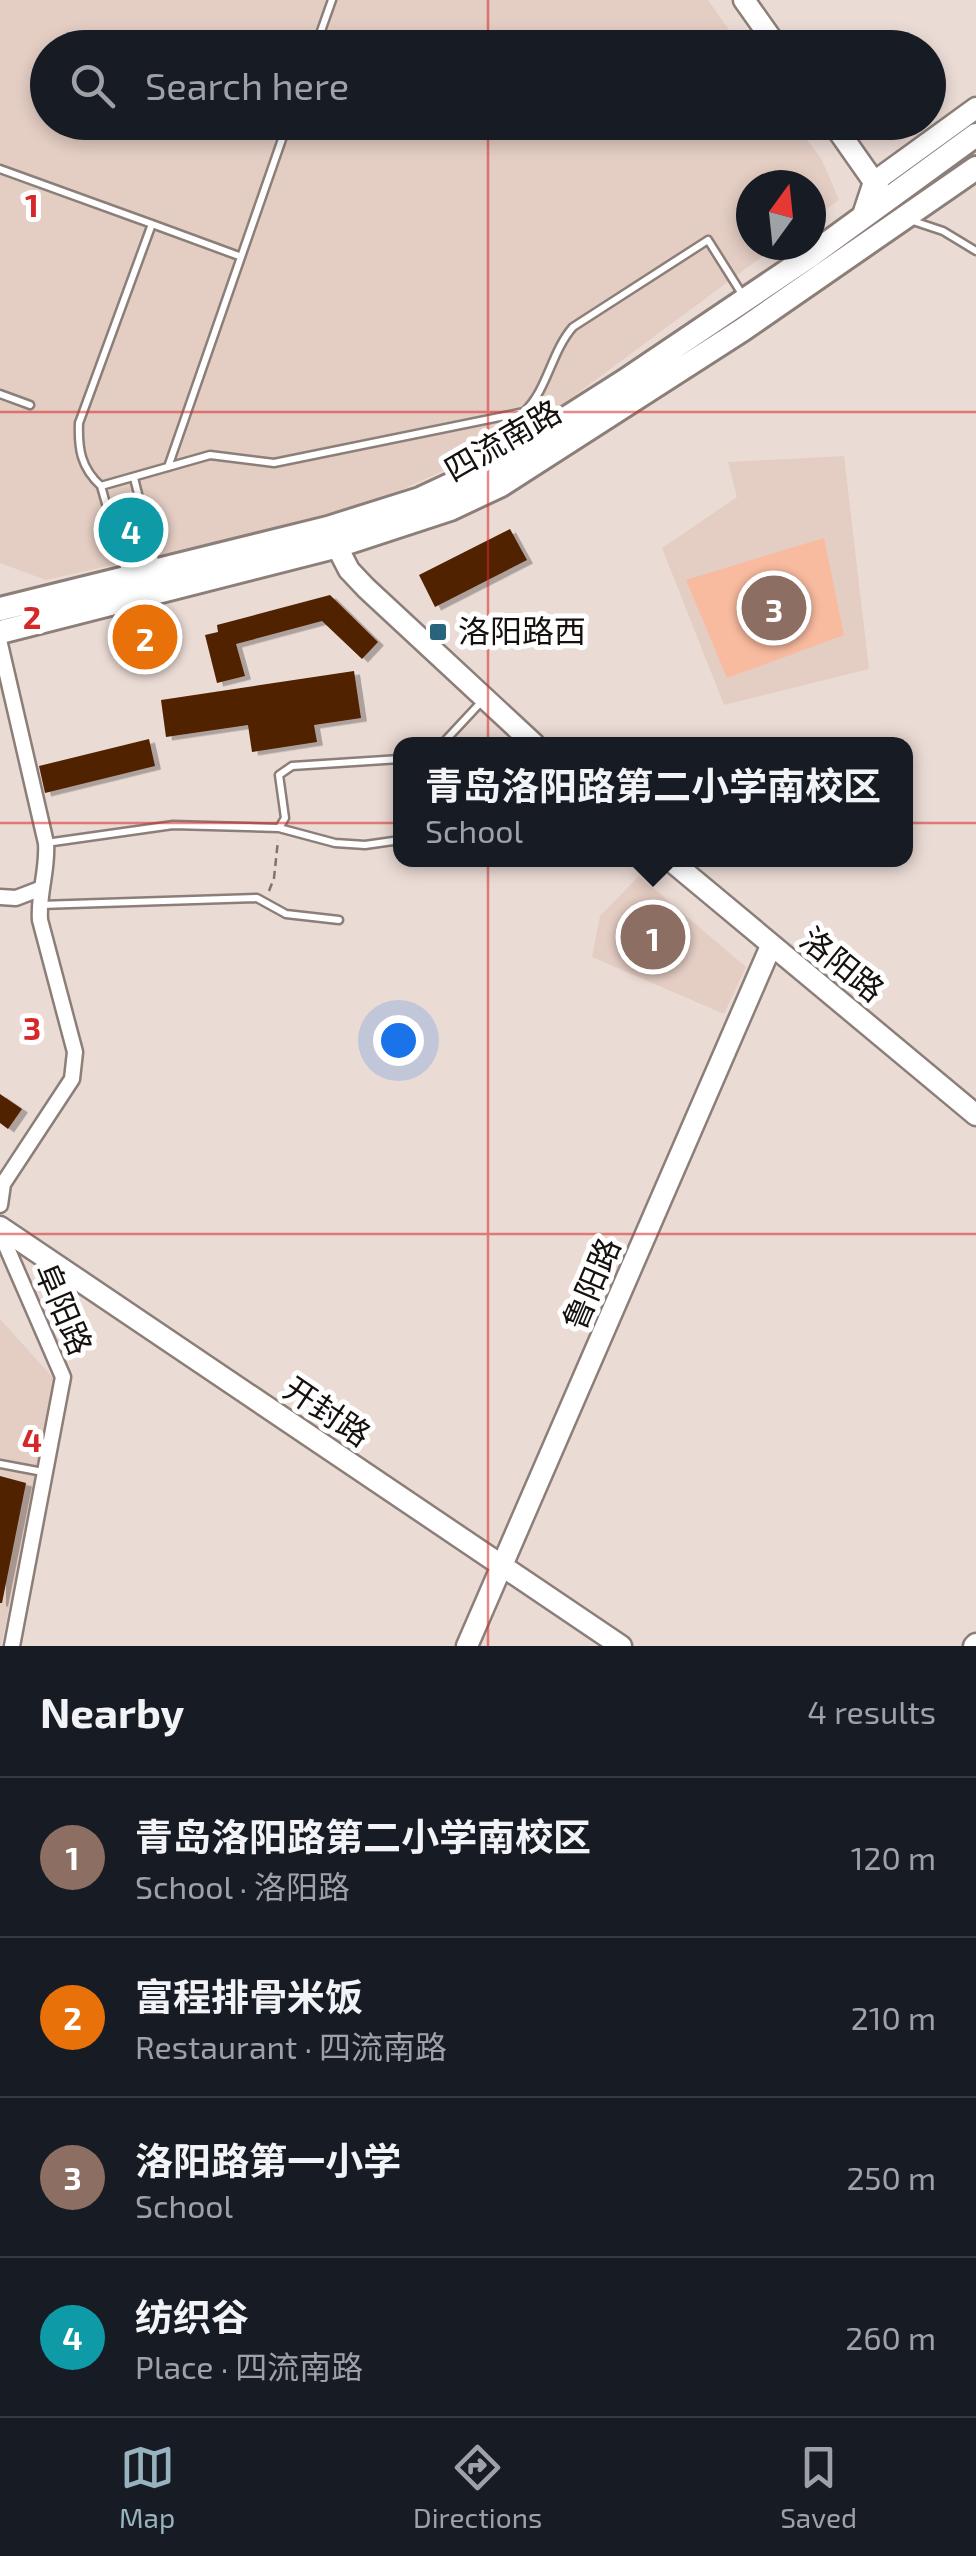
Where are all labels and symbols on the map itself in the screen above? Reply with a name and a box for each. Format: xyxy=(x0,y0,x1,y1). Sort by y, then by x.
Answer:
north arrow xyxy=(736,170,826,260)
text: 1 xyxy=(25,185,39,223)
street label: 四流南路 xyxy=(437,391,567,488)
pin: 4 xyxy=(98,492,164,568)
pin: 3 xyxy=(742,570,806,646)
text: 2 xyxy=(23,597,41,635)
pin: 2 xyxy=(112,600,178,674)
place label: 洛阳路西 xyxy=(458,611,586,649)
marker: 洛阳路西 xyxy=(427,621,449,643)
pin: 1 xyxy=(620,900,686,974)
street label: 洛阳路 xyxy=(794,918,893,1008)
text: 3 xyxy=(23,1008,41,1046)
your location xyxy=(373,1015,424,1066)
street label: 鲁阳路 xyxy=(554,1232,626,1335)
street label: 阜阳路 xyxy=(29,1257,101,1360)
street label: 开封路 xyxy=(278,1368,379,1453)
text: 4 xyxy=(22,1420,42,1458)

